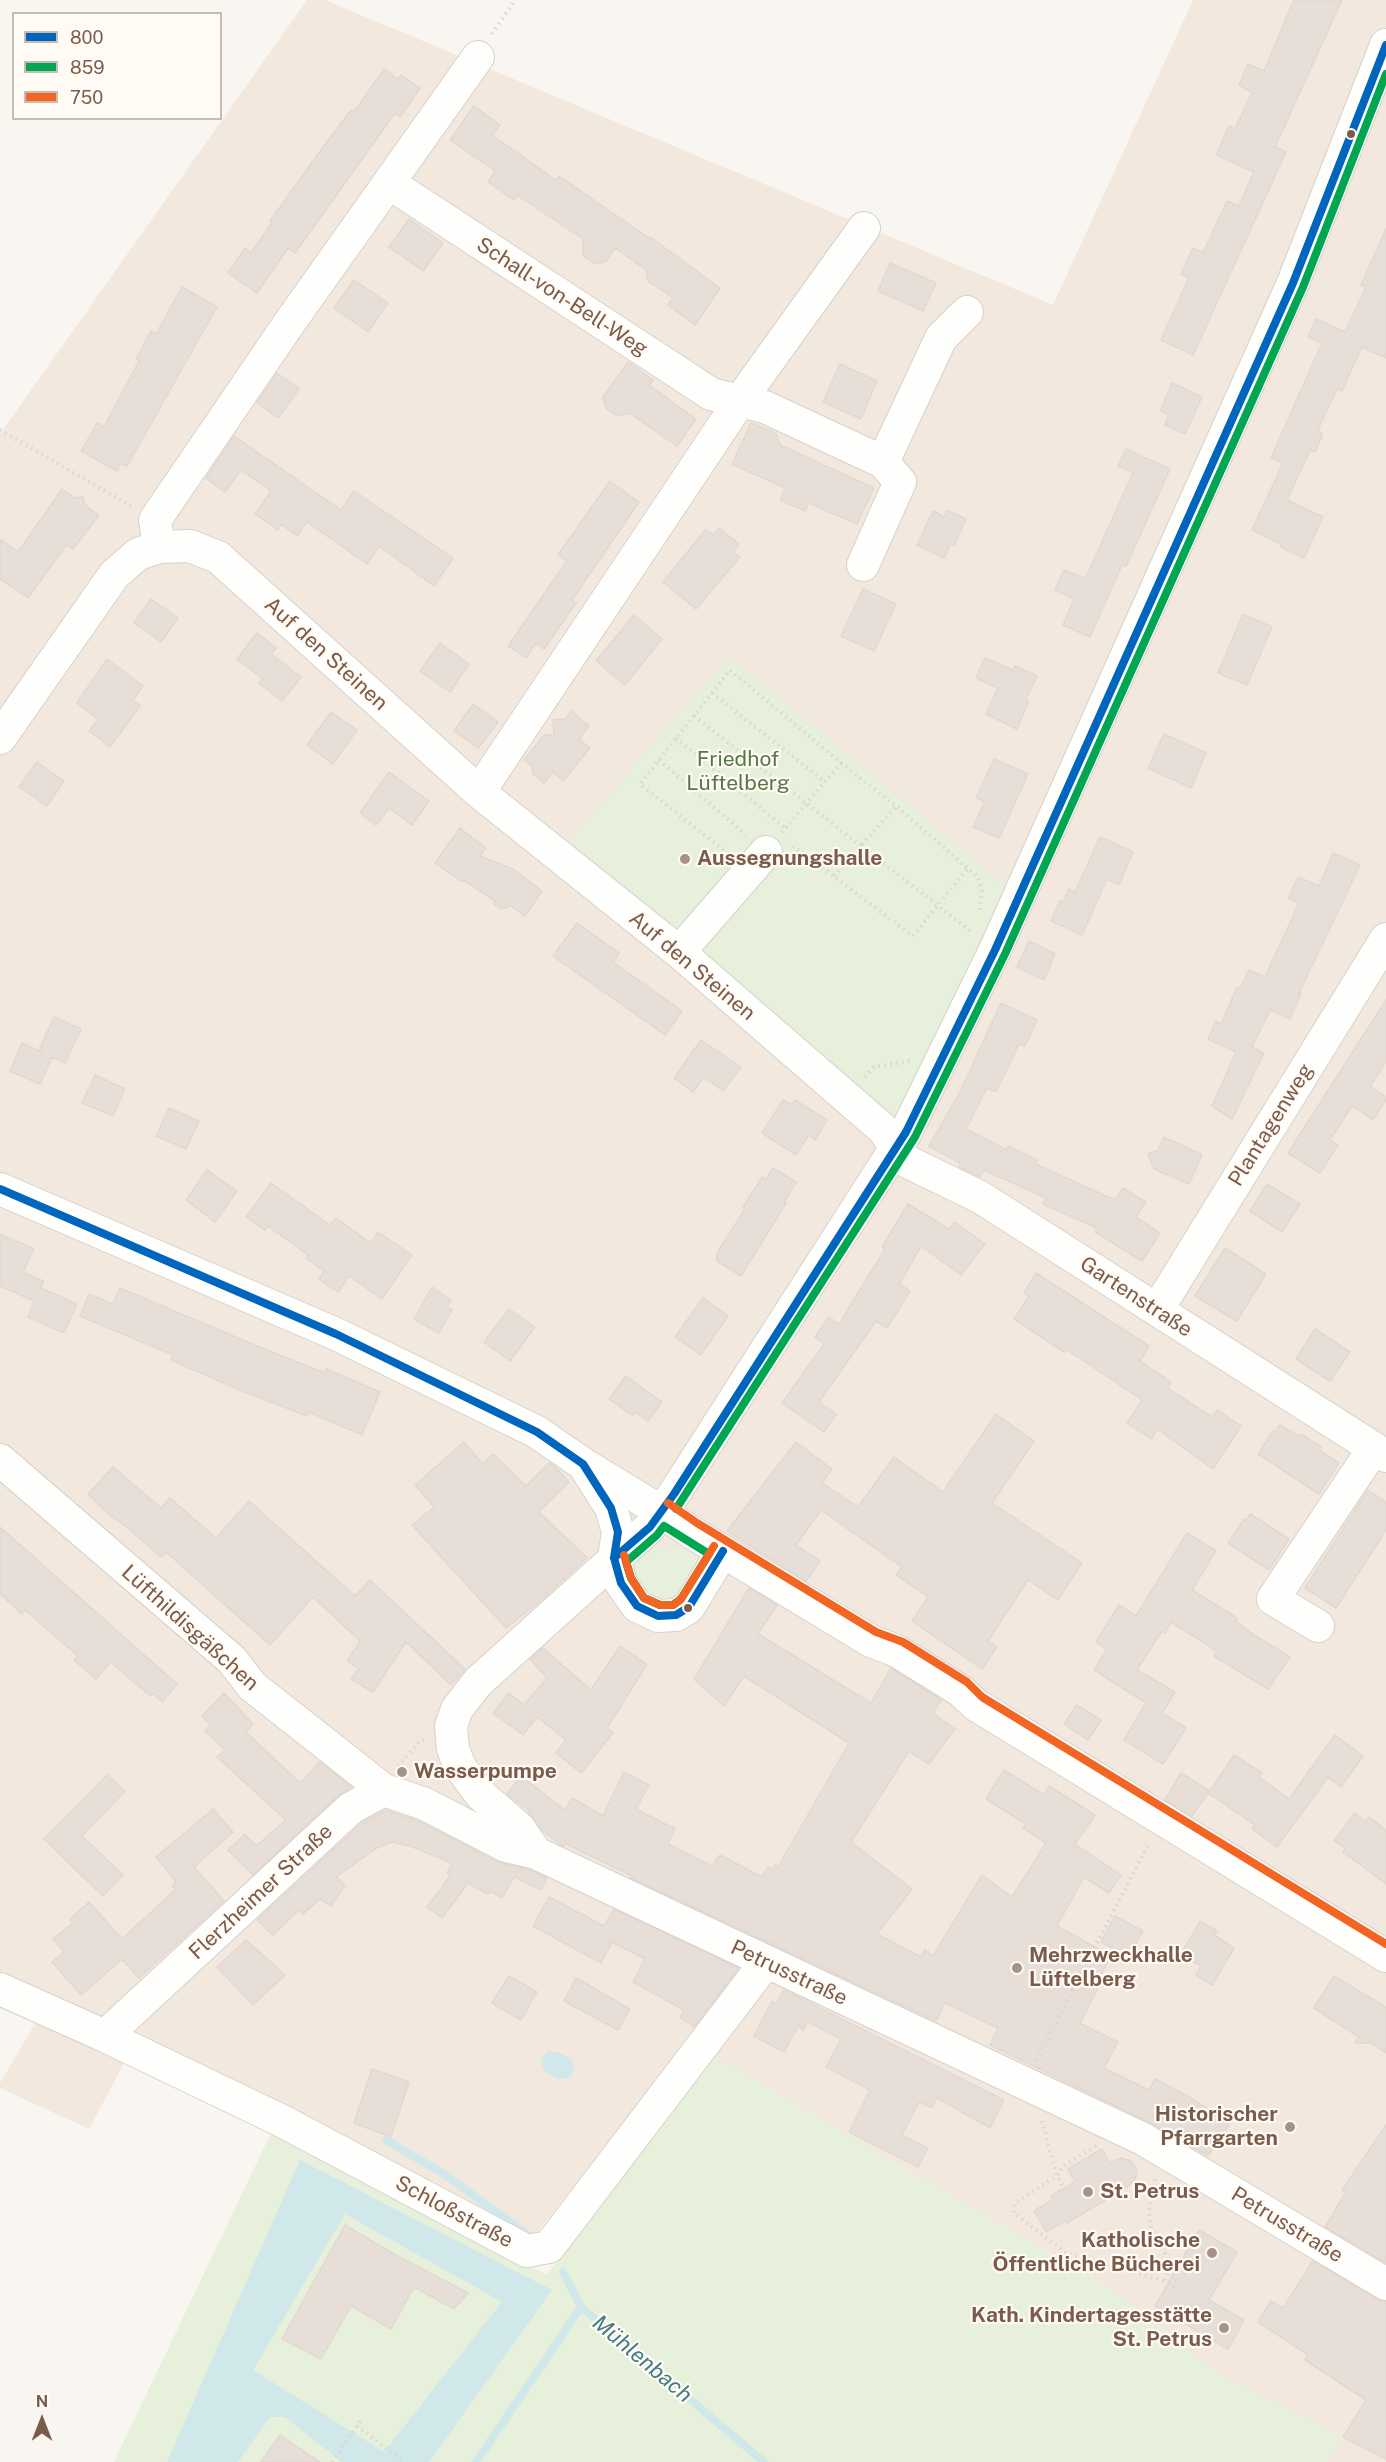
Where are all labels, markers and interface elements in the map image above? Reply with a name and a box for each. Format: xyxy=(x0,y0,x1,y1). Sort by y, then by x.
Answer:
legend xyxy=(12,12,222,120)
text: 800 xyxy=(70,27,103,48)
text: 859 xyxy=(70,57,104,78)
text: 750 xyxy=(70,87,103,108)
unlabelled marker xyxy=(1345,128,1357,140)
street label: Schall-von-Bell-Weg xyxy=(472,232,652,362)
street label: Auf den Steinen xyxy=(259,592,393,716)
park label: Friedhof Lüftelberg xyxy=(686,747,790,797)
place label: Aussegnungshalle xyxy=(697,846,882,872)
marker: Aussegnungshalle xyxy=(678,852,692,866)
street label: Auf den Steinen xyxy=(624,906,760,1026)
street label: Plantagenweg xyxy=(1223,1059,1319,1191)
street label: Gartenstraße xyxy=(1075,1251,1197,1343)
street label: Lüfthildisgäßchen xyxy=(116,1560,264,1696)
unlabelled marker xyxy=(682,1602,694,1614)
place label: Wasserpumpe xyxy=(414,1759,557,1785)
marker: Wasserpumpe xyxy=(395,1765,409,1779)
street label: Flerzheimer Straße xyxy=(184,1819,338,1965)
street label: Petrusstraße xyxy=(727,1935,851,2011)
place label: Mehrzweckhalle Lüftelberg xyxy=(1029,1943,1193,1993)
marker: Mehrzweckhalle Lüftelberg xyxy=(1010,1961,1024,1975)
place label: Historischer Pfarrgarten xyxy=(1155,2102,1278,2152)
marker: Historischer Pfarrgarten xyxy=(1283,2120,1297,2134)
street label: Schloßstraße xyxy=(391,2170,517,2254)
place label: St. Petrus xyxy=(1100,2179,1199,2205)
street label: Petrusstraße xyxy=(1226,2182,1348,2268)
marker: St. Petrus xyxy=(1081,2185,1095,2199)
place label: Katholische Öffentliche Bücherei xyxy=(992,2228,1200,2278)
marker: Katholische Öffentliche Bücherei xyxy=(1205,2246,1219,2260)
place label: Kath. Kindertagesstätte St. Petrus xyxy=(971,2303,1212,2353)
water label: Mühlenbach xyxy=(587,2310,697,2408)
marker: Kath. Kindertagesstätte St. Petrus xyxy=(1217,2321,1231,2335)
north arrow xyxy=(12,2390,72,2450)
text: N xyxy=(36,2392,48,2411)

